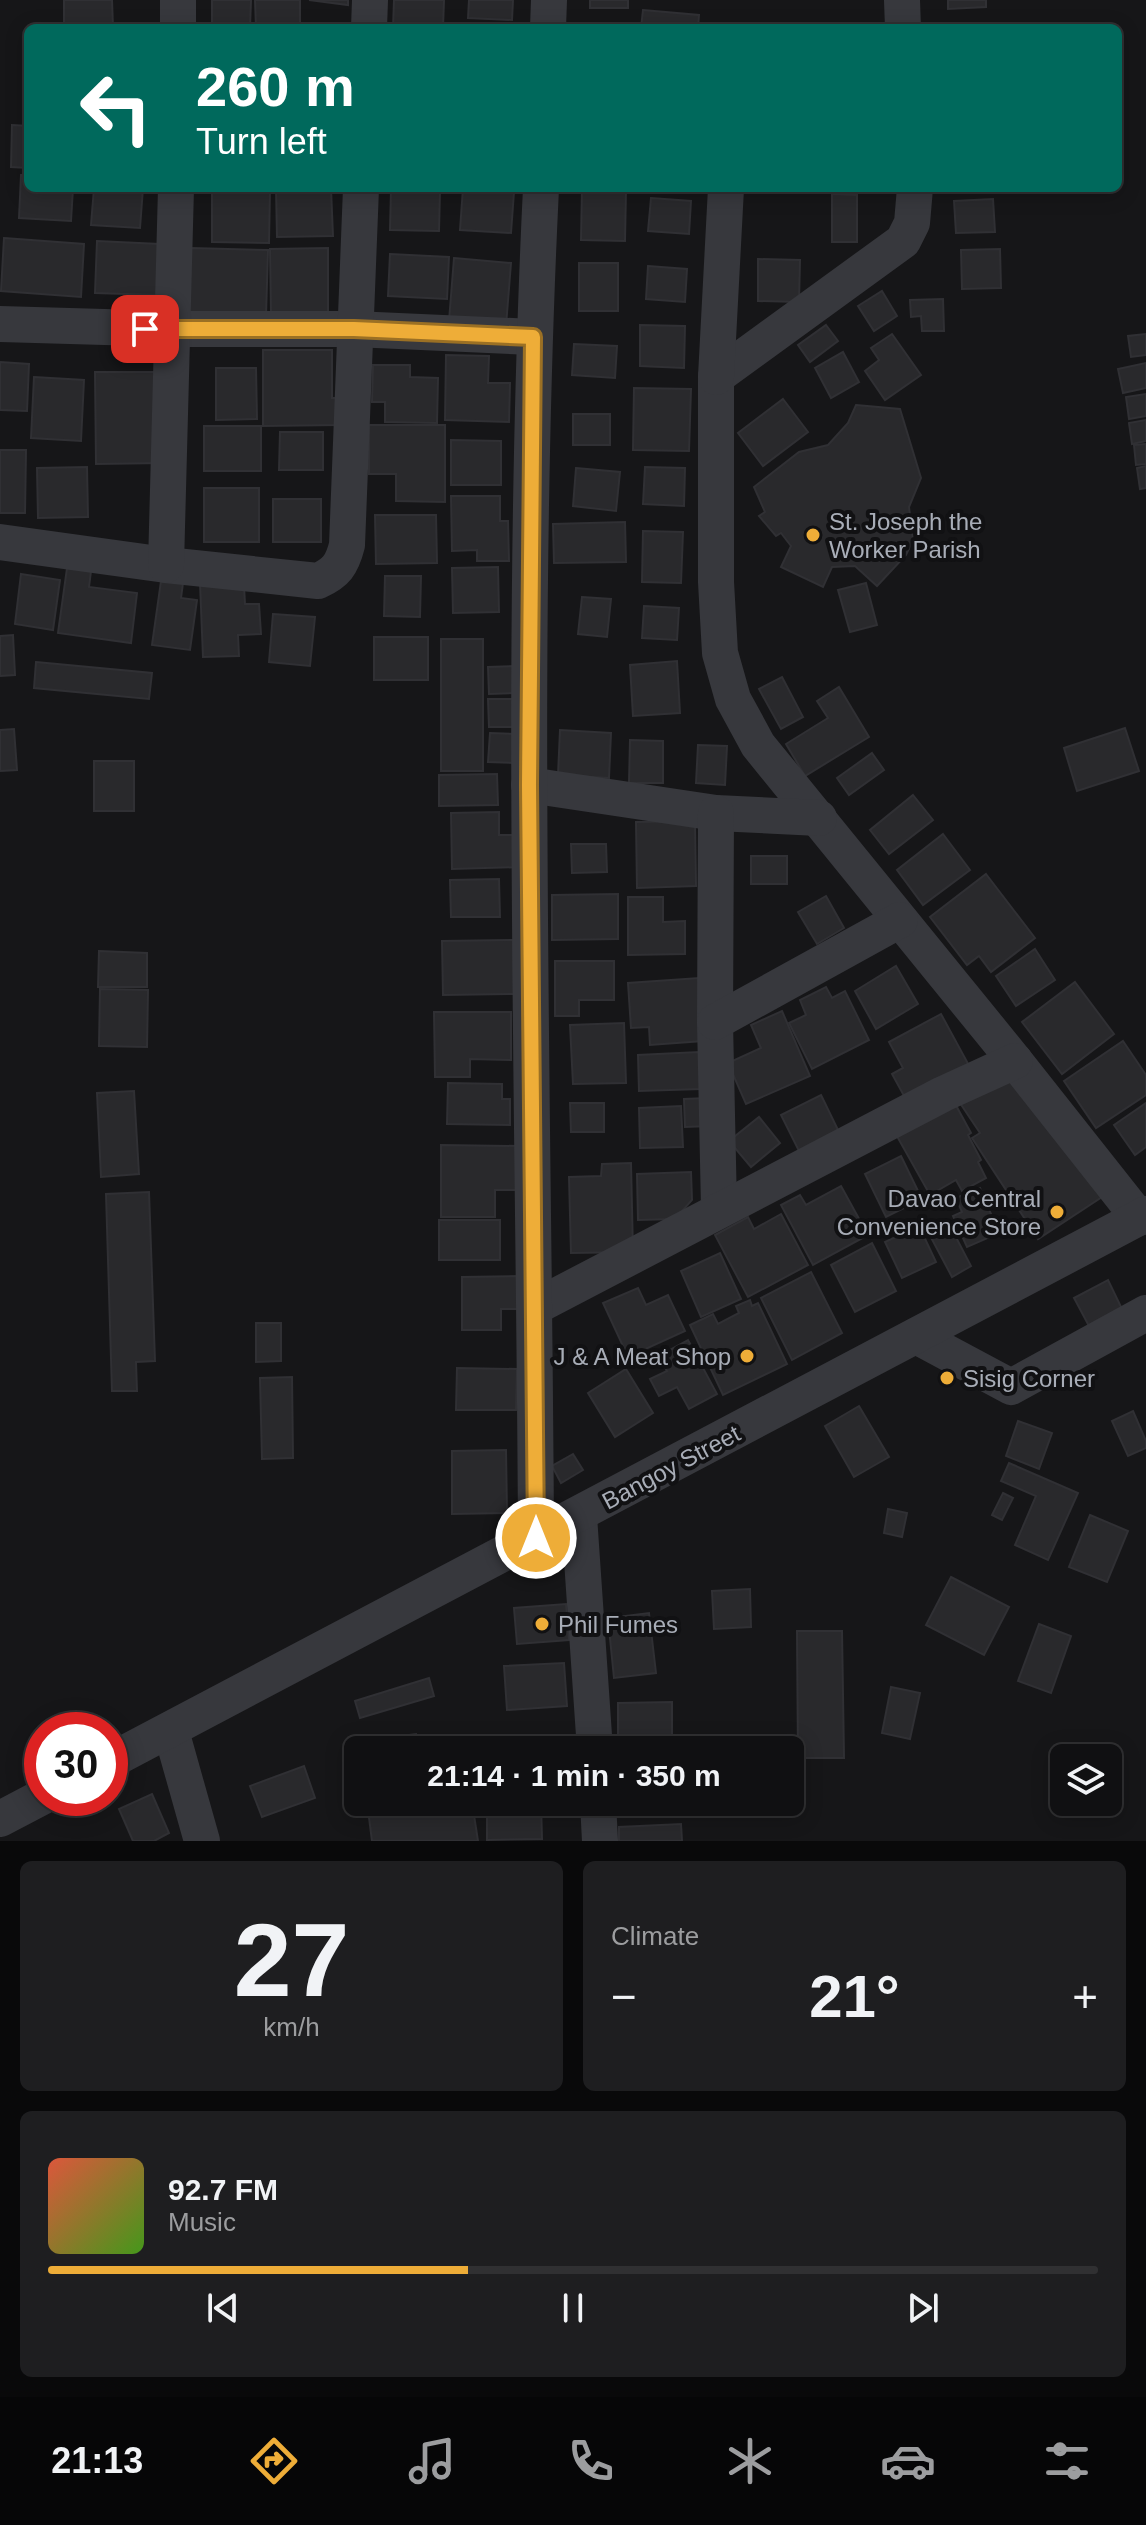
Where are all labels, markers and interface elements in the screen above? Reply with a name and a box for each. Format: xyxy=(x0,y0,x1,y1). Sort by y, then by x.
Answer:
text: 260 m xyxy=(196,55,355,118)
icon: left xyxy=(64,56,168,160)
text: Turn left xyxy=(196,121,327,162)
pin xyxy=(111,295,179,363)
icon: arrive xyxy=(123,307,167,351)
place label: St. Joseph the Worker Parish xyxy=(829,508,982,563)
marker: St. Joseph the Worker Parish xyxy=(804,526,822,544)
place label: Davao Central Convenience Store xyxy=(837,1185,1041,1240)
marker: Davao Central Convenience Store xyxy=(1048,1203,1066,1221)
place label: J & A Meat Shop xyxy=(554,1343,731,1370)
marker: J & A Meat Shop xyxy=(738,1347,756,1365)
place label: Sisig Corner xyxy=(963,1365,1095,1392)
marker: Sisig Corner xyxy=(938,1369,956,1387)
street label: Bangoy Street xyxy=(598,1419,745,1515)
position arrow xyxy=(494,1496,578,1580)
place label: Phil Fumes xyxy=(558,1611,678,1638)
marker: Phil Fumes xyxy=(533,1615,551,1633)
speed limit sign: 30 xyxy=(24,1712,128,1816)
map controls xyxy=(1050,1744,1122,1816)
button: layers xyxy=(1050,1744,1122,1816)
text: 21:14 · 1 min · 350 m xyxy=(427,1759,721,1792)
text: 27 xyxy=(234,1902,349,2018)
text: Climate xyxy=(611,1921,699,1951)
text: 21° xyxy=(809,1963,900,2030)
text: − xyxy=(611,1972,637,2021)
text: + xyxy=(1072,1972,1098,2021)
text: km/h xyxy=(263,2012,320,2042)
text: 92.7 FM xyxy=(168,2173,278,2206)
text: Music xyxy=(168,2207,236,2237)
icon: previous xyxy=(201,2286,245,2330)
icon: pause xyxy=(551,2286,595,2330)
icon: next xyxy=(901,2286,945,2330)
icon: directions xyxy=(246,2433,302,2489)
icon: music xyxy=(404,2433,460,2489)
icon: phone xyxy=(563,2433,619,2489)
icon: climate xyxy=(722,2433,778,2489)
icon: car xyxy=(880,2433,936,2489)
icon: filters xyxy=(1039,2433,1095,2489)
text: 21:13 xyxy=(51,2440,143,2481)

